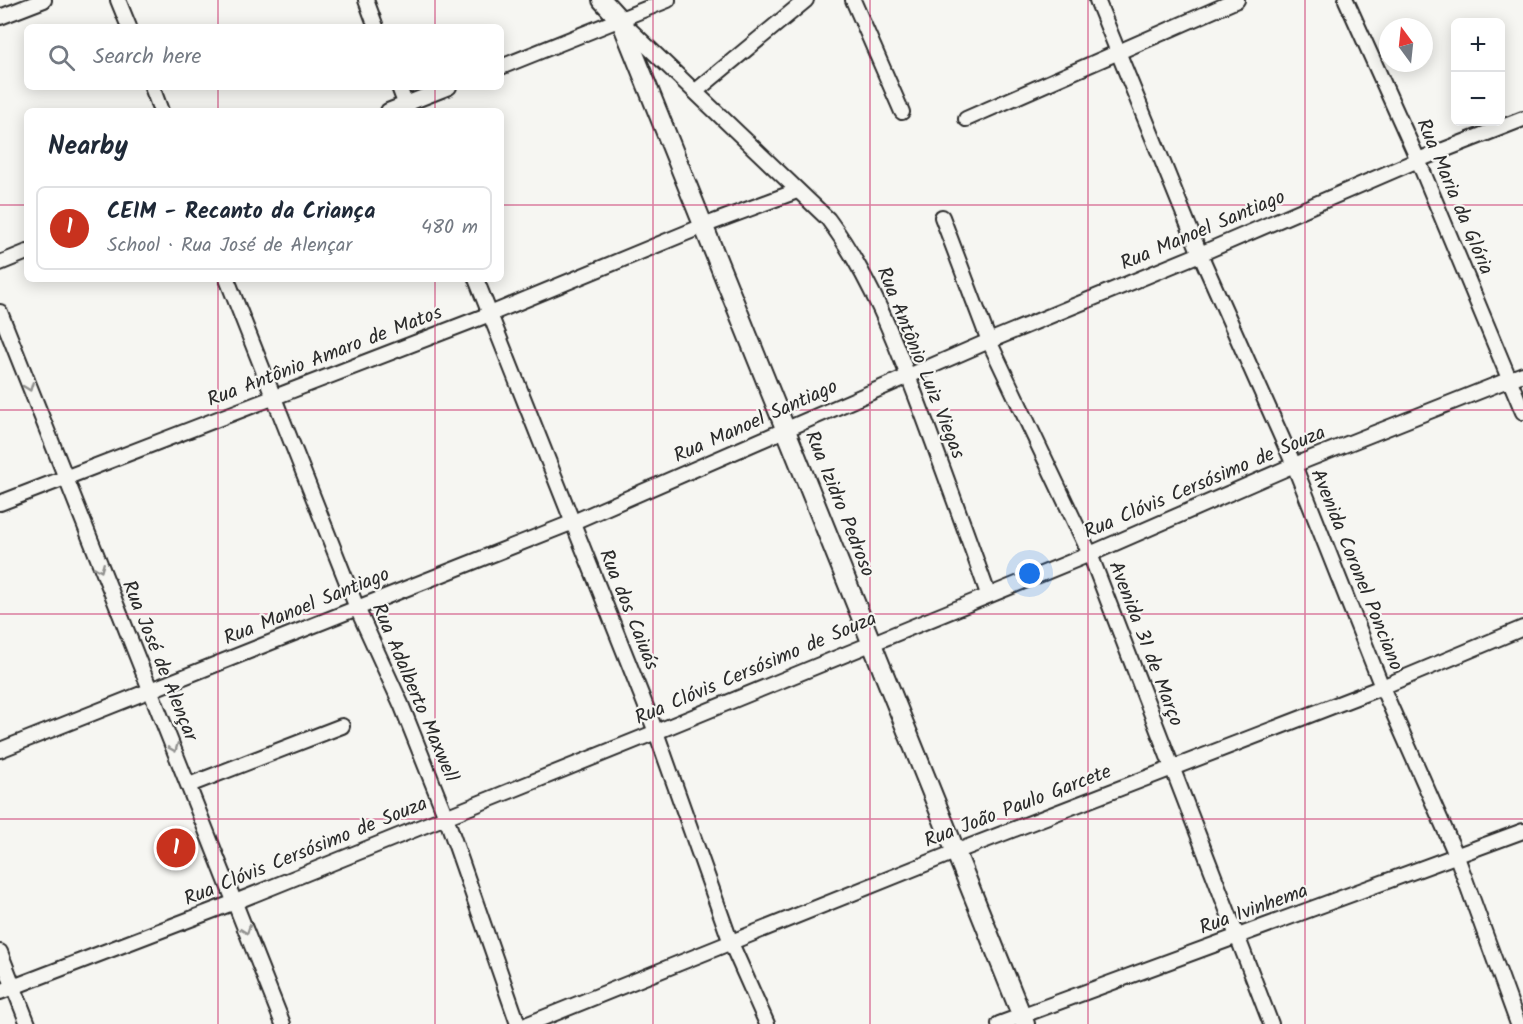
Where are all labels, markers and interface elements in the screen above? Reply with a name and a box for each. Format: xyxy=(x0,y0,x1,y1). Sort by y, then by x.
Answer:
north arrow xyxy=(1379,18,1433,72)
map controls xyxy=(1451,18,1505,126)
button: + xyxy=(1451,18,1505,72)
search box xyxy=(24,24,504,90)
text: Search here xyxy=(93,40,201,75)
icon: search xyxy=(45,41,78,74)
button: − xyxy=(1451,72,1505,126)
street label: Rua Maria da Glória xyxy=(1407,114,1501,280)
text: Nearby xyxy=(48,126,128,168)
street label: Rua Manoel Santiago xyxy=(1115,182,1291,280)
text: CEIM - Recanto da Criança xyxy=(107,195,376,230)
text: 1 xyxy=(66,212,73,244)
text: 480 m xyxy=(421,212,478,244)
text: School · Rua José de Alençar xyxy=(107,230,352,262)
street label: Rua Antônio Luiz Viegas xyxy=(867,262,973,464)
street label: Rua Antônio Amaro de Matos xyxy=(203,297,448,417)
street label: Rua Manoel Santiago xyxy=(669,371,843,473)
one-way arrow xyxy=(21,381,34,391)
street label: Rua Clóvis Cersósimo de Souza xyxy=(1079,417,1331,549)
street label: Rua Izidro Pedroso xyxy=(795,426,883,582)
street label: Avenida Coronel Ponciano xyxy=(1301,464,1411,676)
street label: Rua dos Caiuás xyxy=(589,545,667,676)
street label: Avenida 31 de Março xyxy=(1099,557,1191,731)
street label: Rua Manoel Santiago xyxy=(219,559,395,655)
your location xyxy=(1015,559,1044,588)
one-way arrow xyxy=(93,562,105,573)
street label: Rua José de Alençar xyxy=(112,576,206,748)
street label: Rua Adalberto Maxwell xyxy=(362,598,466,788)
street label: Rua Clóvis Cersósimo de Souza xyxy=(630,603,882,735)
one-way arrow xyxy=(167,742,179,753)
street label: Rua João Paulo Garcete xyxy=(920,757,1116,857)
street label: Rua Clóvis Cersósimo de Souza xyxy=(179,788,433,916)
pin: 1 xyxy=(156,826,195,870)
street label: Rua Ivinhema xyxy=(1195,876,1313,944)
one-way arrow xyxy=(238,924,251,935)

